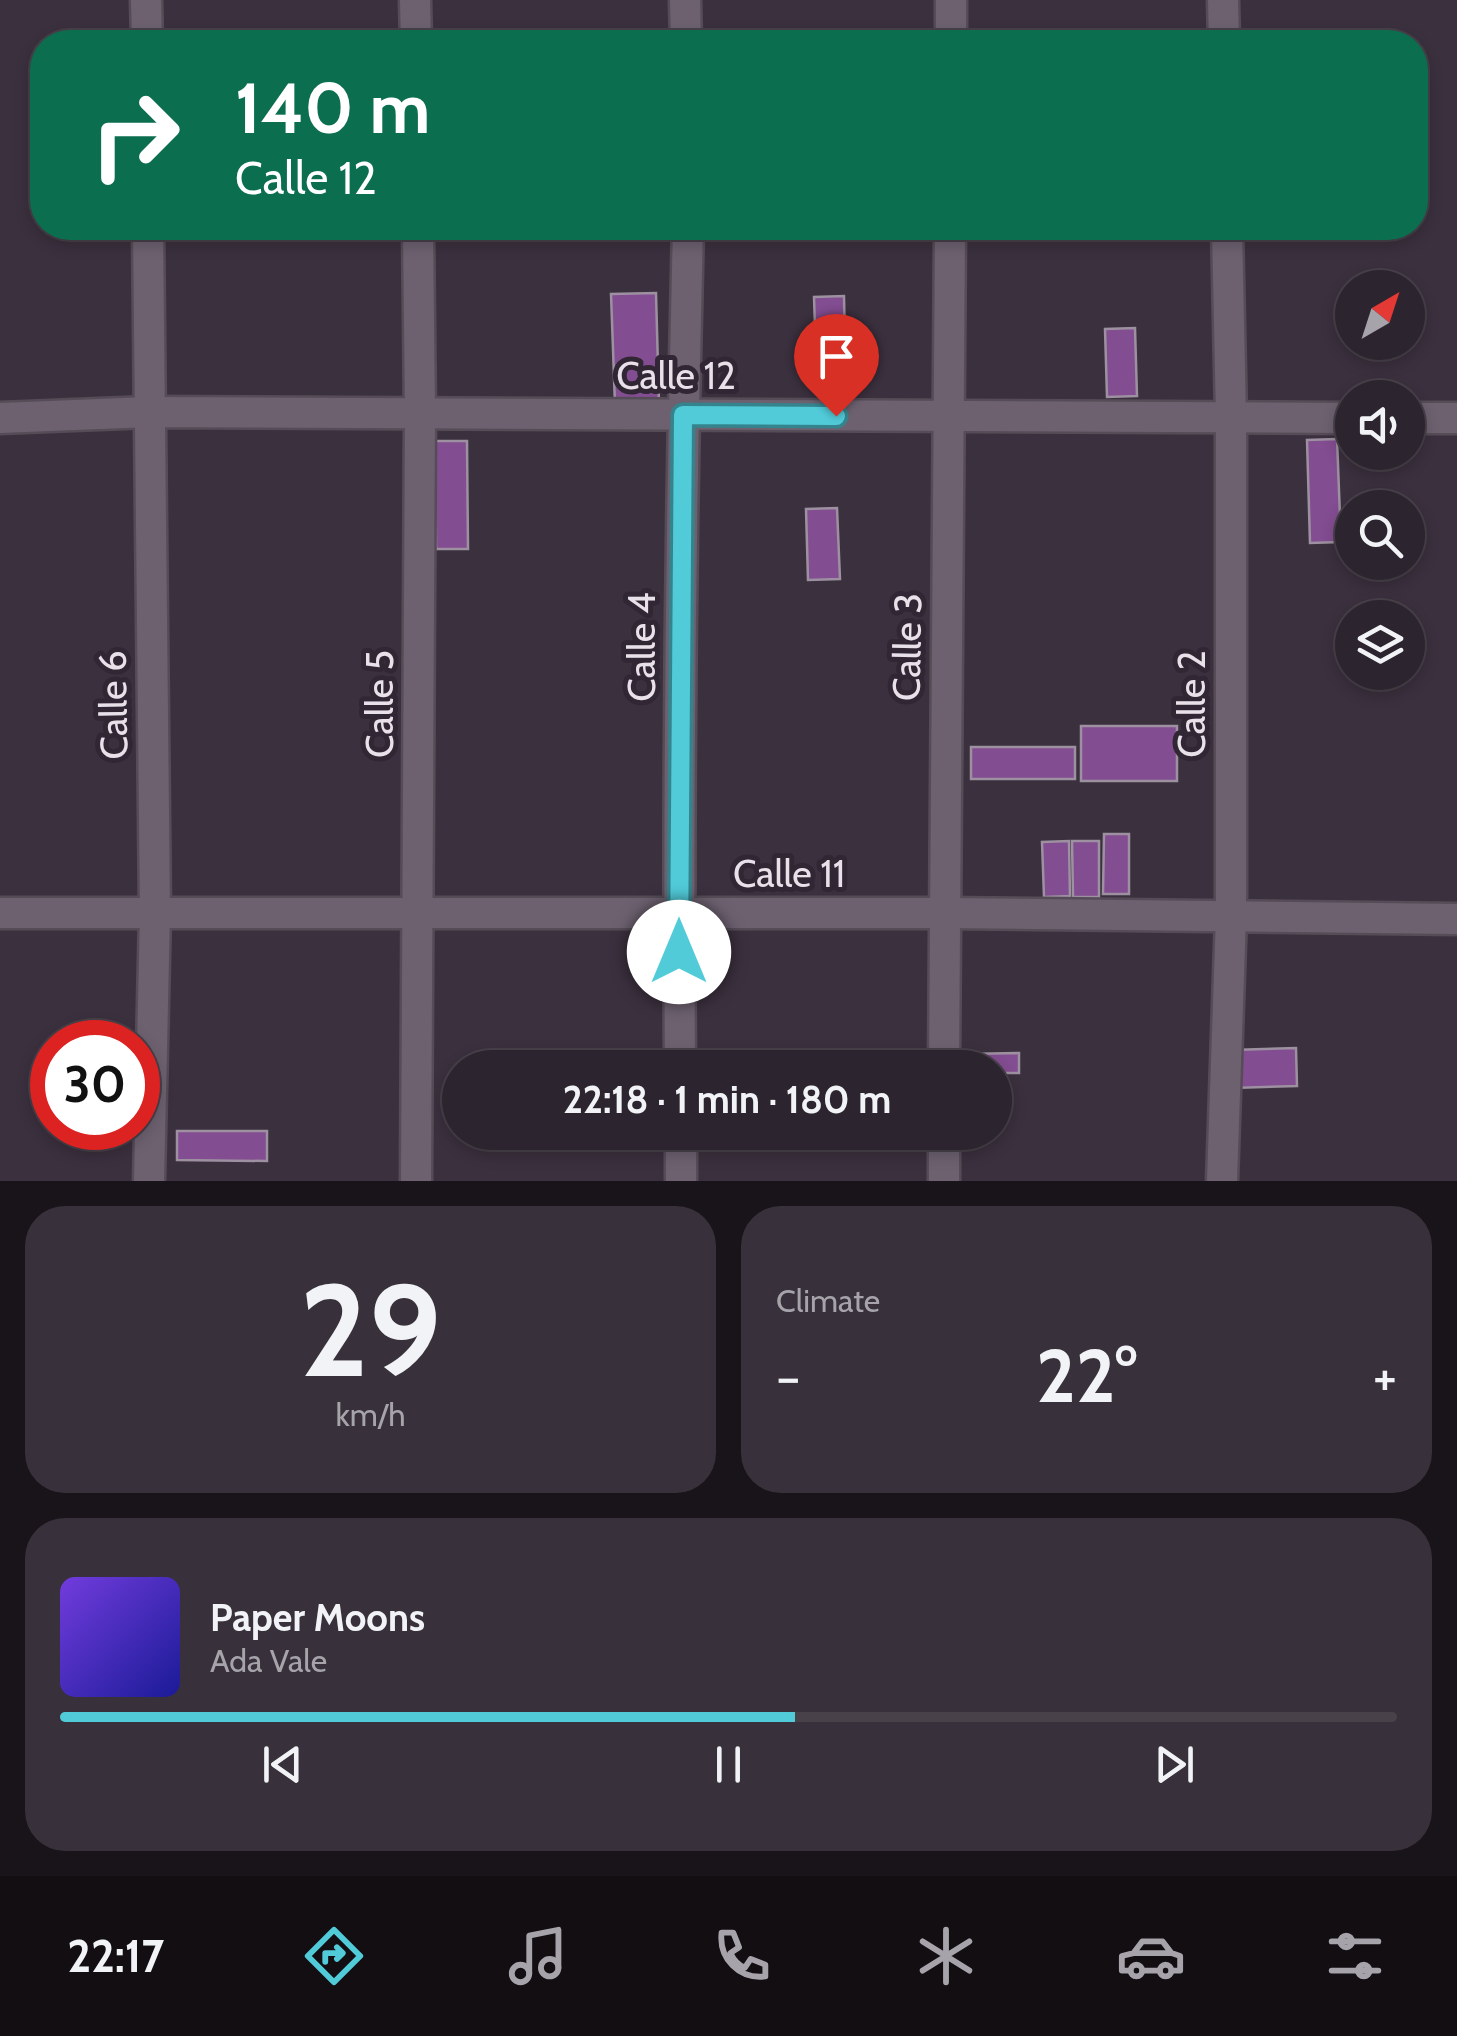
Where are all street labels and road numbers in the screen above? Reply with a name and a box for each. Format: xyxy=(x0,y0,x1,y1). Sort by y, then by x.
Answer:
street label: Calle 12 xyxy=(616,352,736,399)
street label: Calle 4 xyxy=(618,592,665,702)
street label: Calle 3 xyxy=(883,593,931,701)
street label: Calle 6 xyxy=(89,650,137,760)
street label: Calle 5 xyxy=(356,650,403,758)
street label: Calle 2 xyxy=(1168,650,1215,758)
street label: Calle 11 xyxy=(733,850,845,897)

